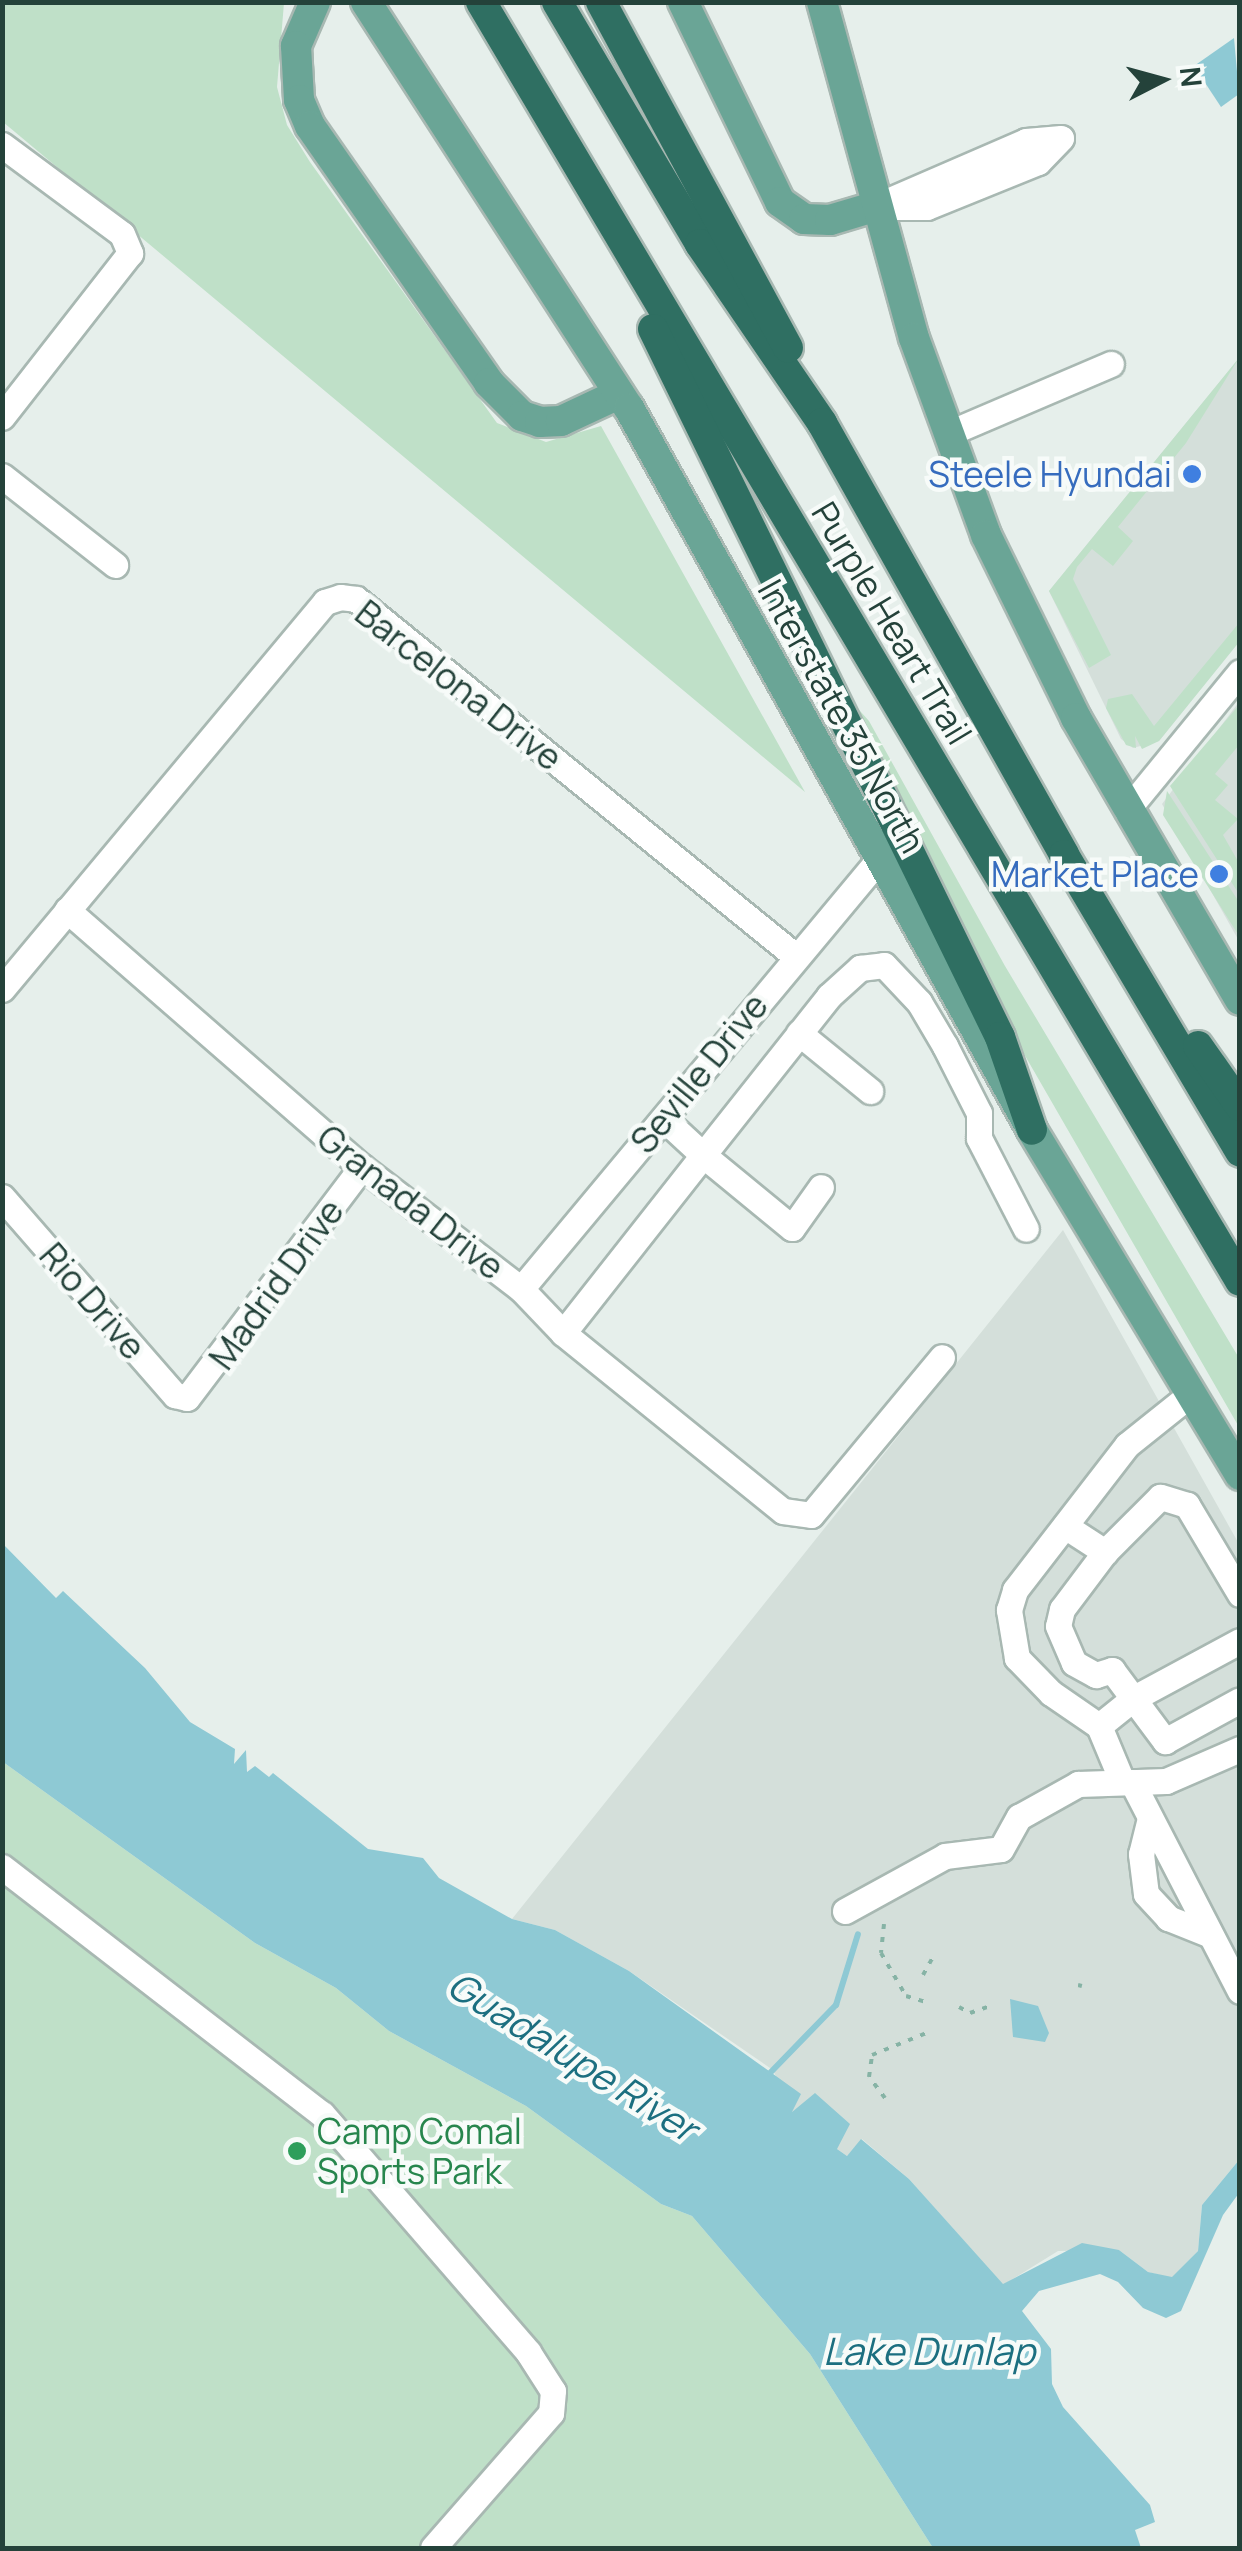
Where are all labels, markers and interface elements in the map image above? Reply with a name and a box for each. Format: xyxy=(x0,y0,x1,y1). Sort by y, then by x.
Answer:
north arrow xyxy=(1112,30,1212,130)
text: N xyxy=(1172,65,1212,89)
place label: Steele Hyundai xyxy=(928,453,1172,495)
marker: Steele Hyundai xyxy=(1181,463,1203,485)
street label: Purple Heart Trail xyxy=(803,494,981,752)
street label: Interstate 35 North xyxy=(749,572,935,860)
street label: Barcelona Drive xyxy=(347,591,571,779)
place label: Market Place xyxy=(991,853,1199,895)
marker: Market Place xyxy=(1208,863,1230,885)
street label: Seville Drive xyxy=(622,985,776,1161)
street label: Granada Drive xyxy=(309,1116,513,1288)
street label: Madrid Drive xyxy=(200,1191,352,1377)
street label: Rio Drive xyxy=(31,1234,155,1368)
water label: Guadalupe River xyxy=(440,1961,706,2151)
place label: Camp Comal Sports Park xyxy=(317,2110,522,2192)
marker: Camp Comal Sports Park xyxy=(286,2140,308,2162)
water label: Lake Dunlap xyxy=(823,2328,1035,2374)

